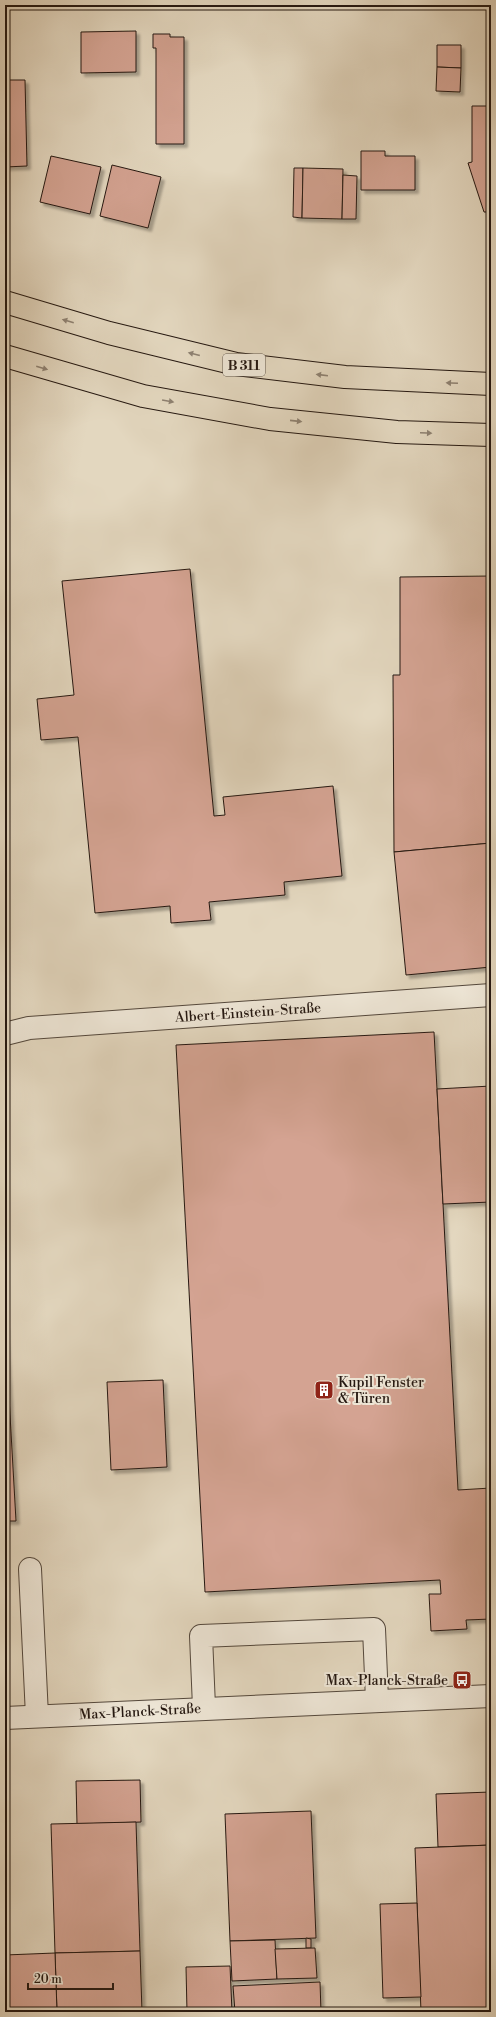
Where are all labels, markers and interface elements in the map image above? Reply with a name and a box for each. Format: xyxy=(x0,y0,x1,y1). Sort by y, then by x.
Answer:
one-way arrow xyxy=(62,318,74,324)
one-way arrow xyxy=(188,351,200,357)
road number: B 311 xyxy=(223,354,265,376)
one-way arrow xyxy=(36,365,48,371)
one-way arrow xyxy=(316,371,328,378)
one-way arrow xyxy=(445,380,458,386)
one-way arrow xyxy=(162,398,174,404)
one-way arrow xyxy=(290,418,302,425)
one-way arrow xyxy=(420,429,432,436)
street label: Albert-Einstein-Straße xyxy=(173,999,322,1027)
place label: Kupil Fenster & Türen xyxy=(338,1374,424,1408)
building icon: Kupil Fenster & Türen xyxy=(313,1379,335,1401)
bus stop icon: Max-Planck-Straße xyxy=(451,1669,473,1691)
place label: Max-Planck-Straße xyxy=(326,1672,448,1690)
street label: Max-Planck-Straße xyxy=(79,1700,202,1724)
scale bar xyxy=(28,1965,113,1991)
text: 20 m xyxy=(34,1972,62,1987)

